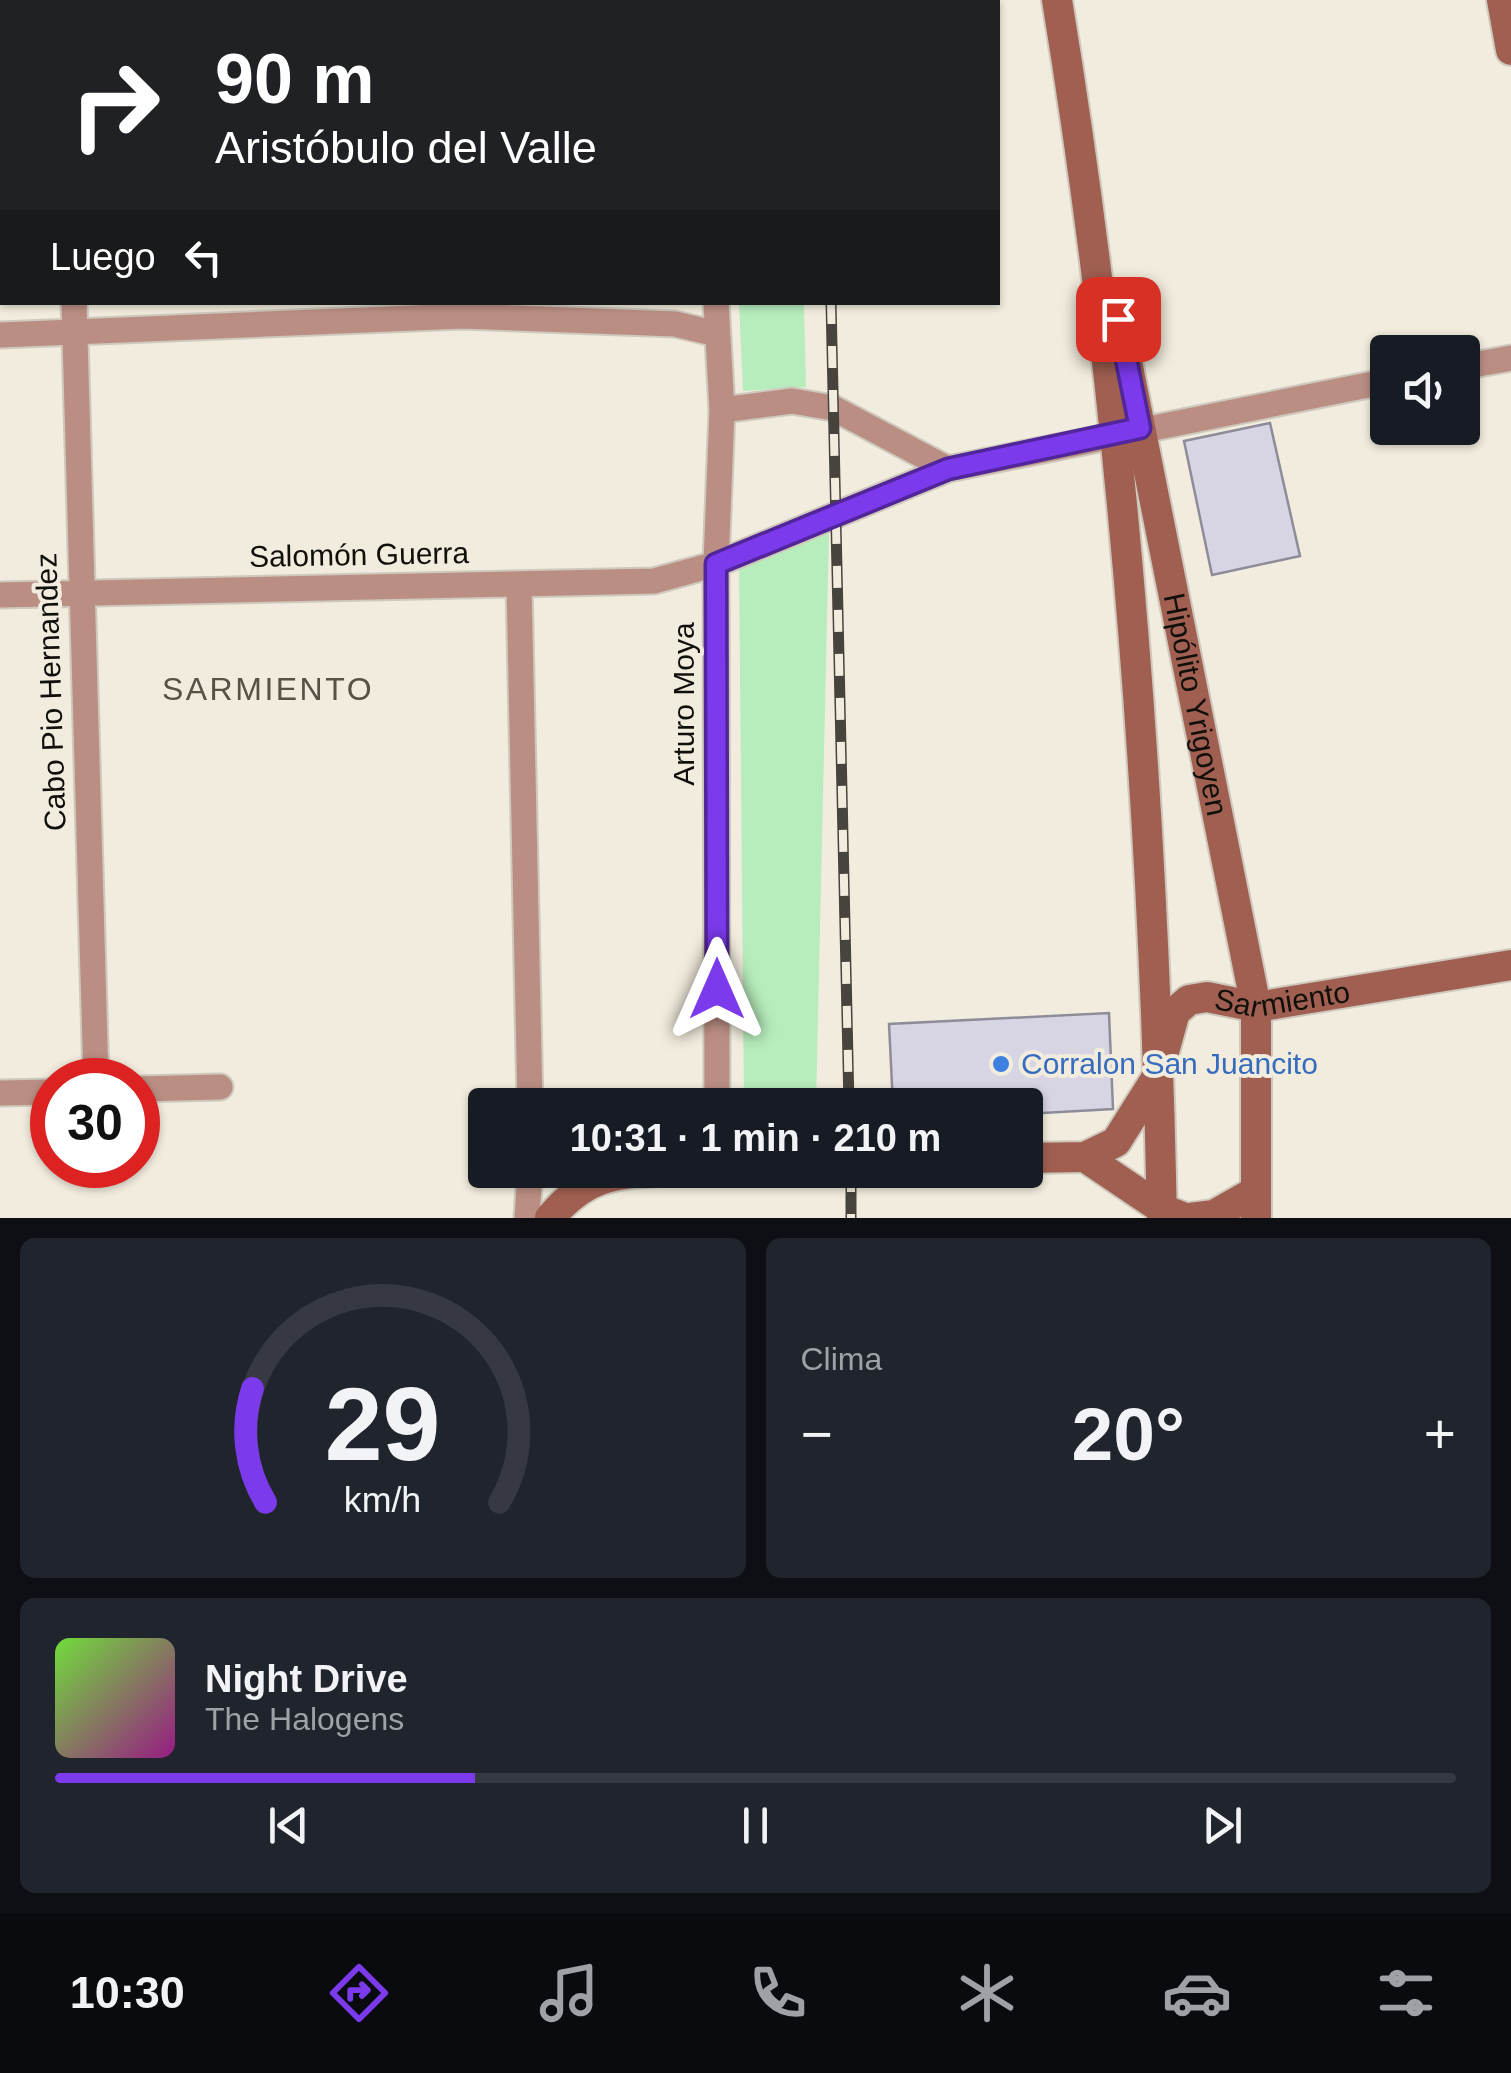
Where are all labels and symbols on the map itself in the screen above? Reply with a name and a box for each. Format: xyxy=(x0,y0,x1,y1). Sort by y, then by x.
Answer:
pin xyxy=(1076,277,1161,362)
street label: Salomón Guerra xyxy=(249,536,470,573)
street label: Cabo Pio Hernandez xyxy=(29,552,72,832)
street label: Hipólito Yrigoyen xyxy=(1158,590,1234,819)
street label: Arturo Moya xyxy=(667,622,700,786)
district label: SARMIENTO xyxy=(162,671,374,707)
position arrow xyxy=(665,937,769,1041)
street label: Sarmiento xyxy=(1212,975,1352,1024)
place label: Corralon San Juancito xyxy=(1021,1047,1318,1080)
marker: Corralon San Juancito xyxy=(990,1053,1012,1075)
speed limit sign: 30 xyxy=(30,1058,160,1188)

